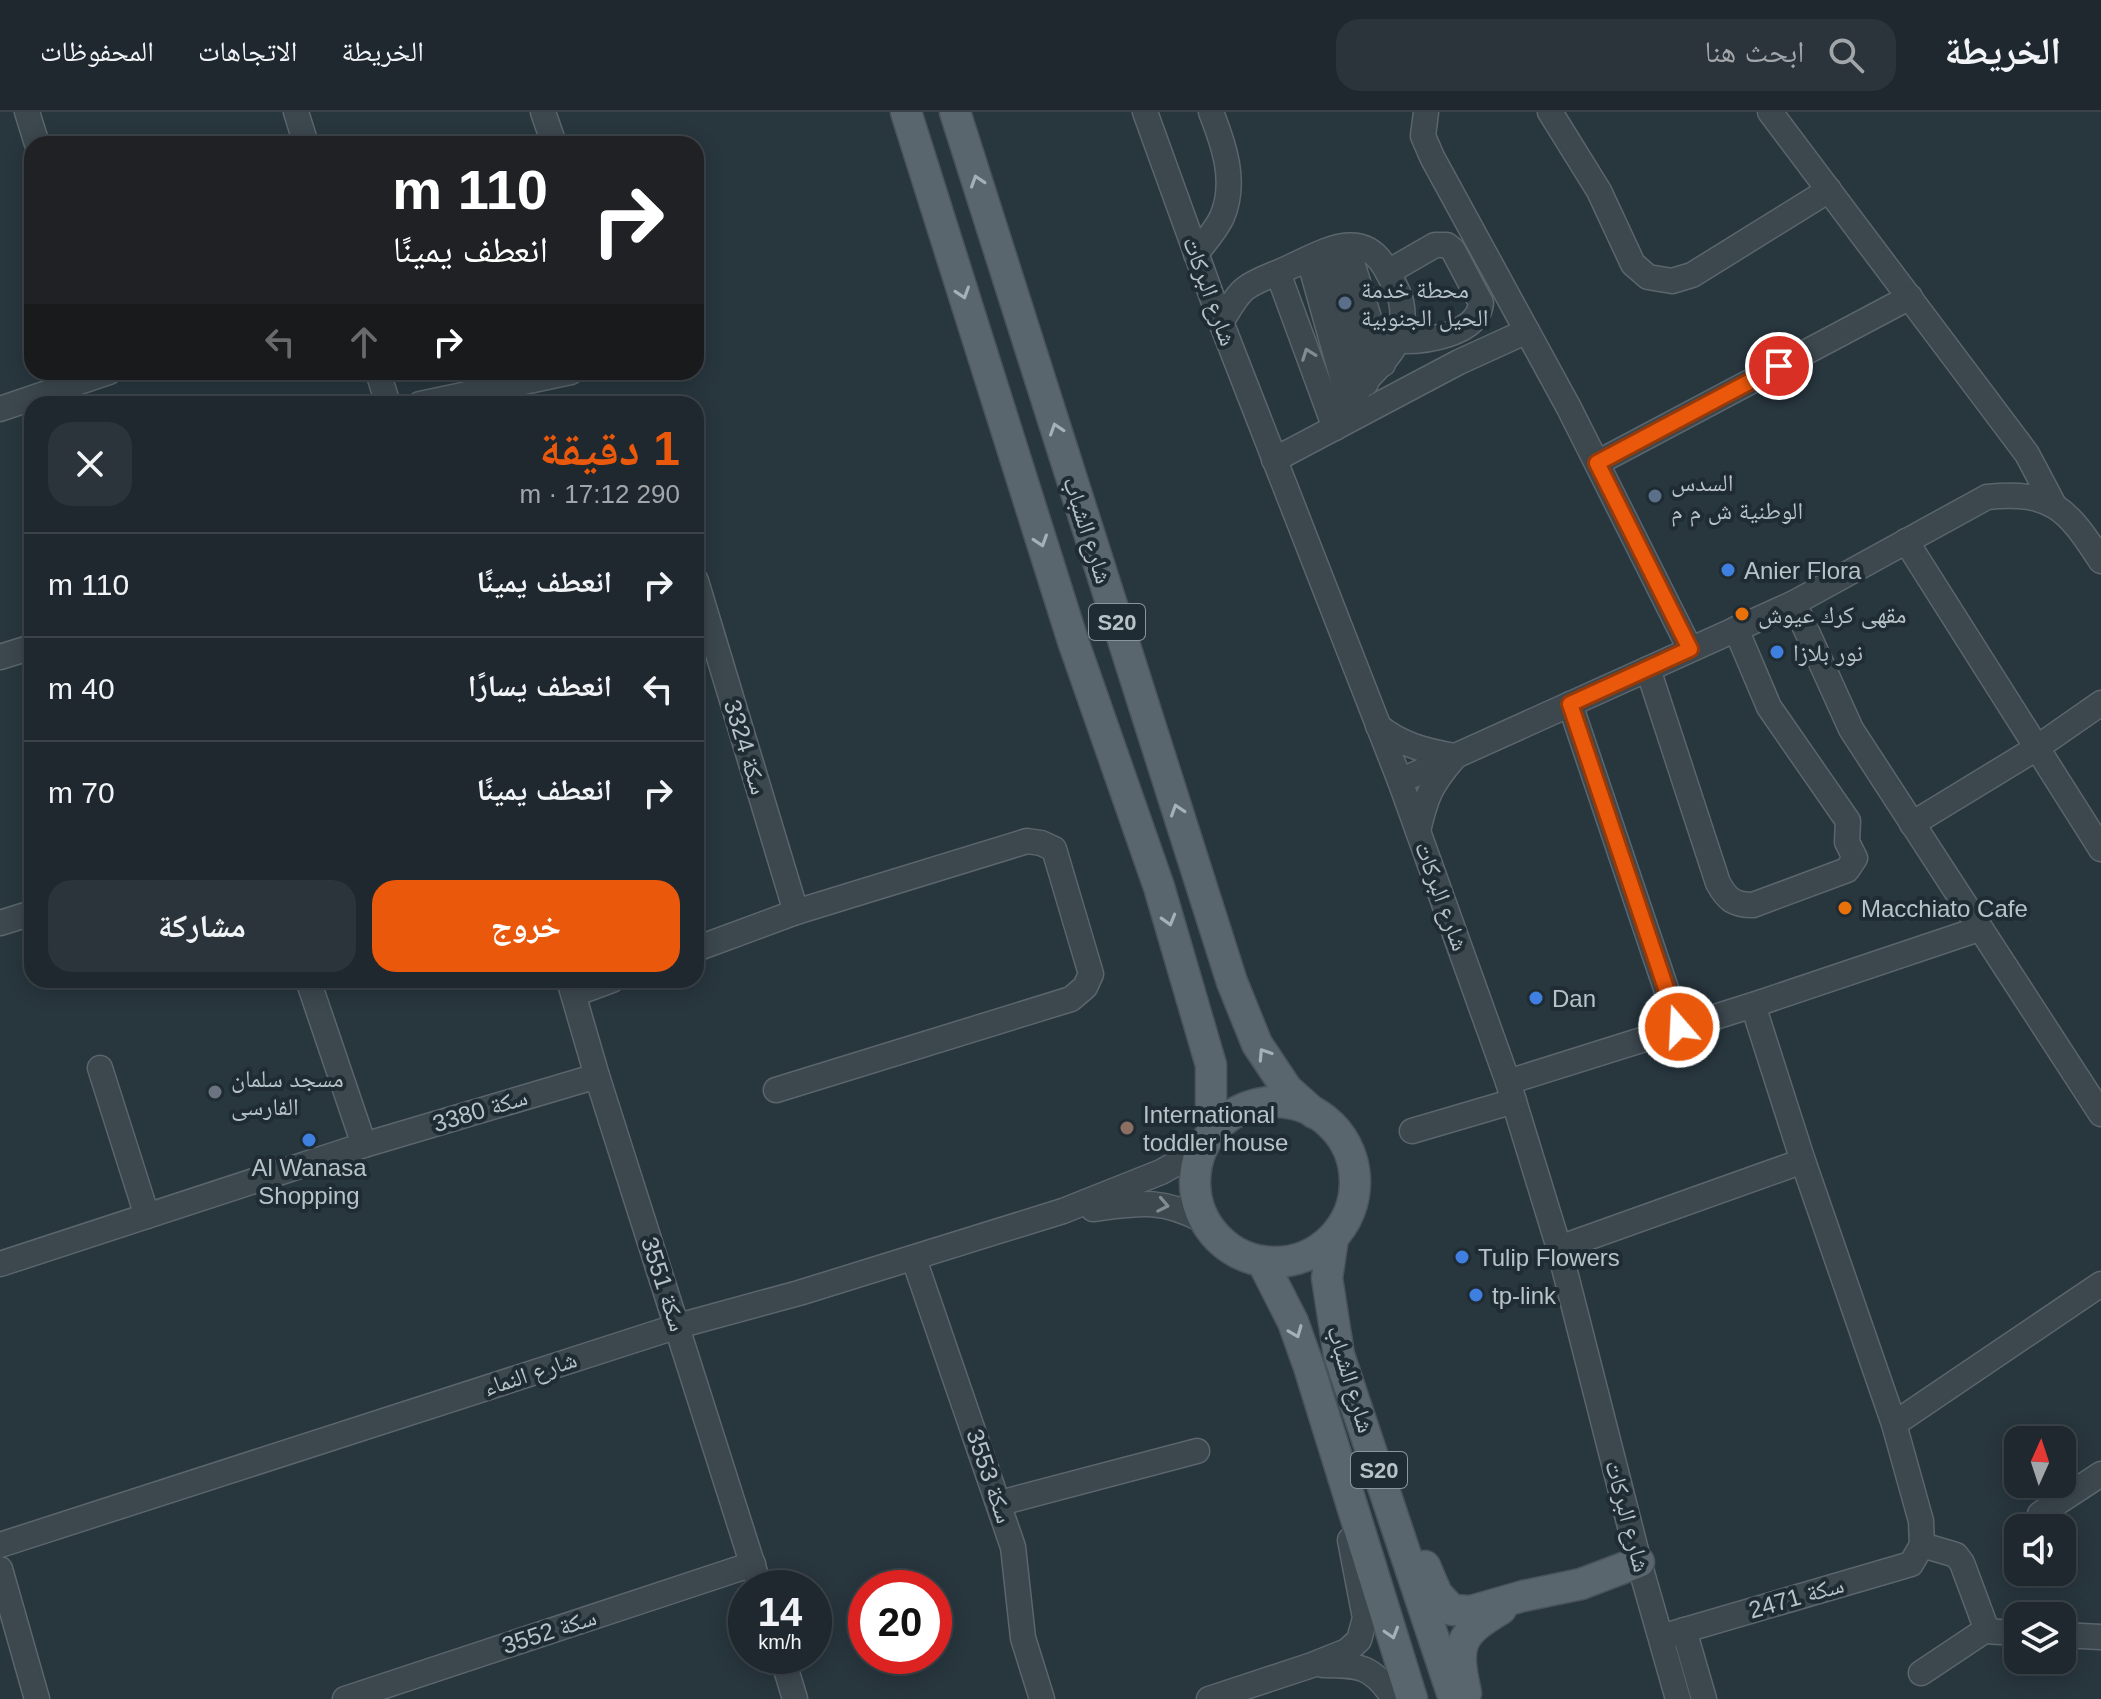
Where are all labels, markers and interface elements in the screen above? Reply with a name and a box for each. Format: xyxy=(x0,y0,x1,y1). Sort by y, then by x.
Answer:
search box xyxy=(1336,19,1896,91)
text: الخريطة xyxy=(1944,30,2061,72)
icon: search xyxy=(1824,33,1868,77)
text: ابحث هنا xyxy=(1705,35,1804,68)
text: المحفوظات xyxy=(40,36,154,67)
text: الاتجاهات xyxy=(198,36,297,67)
text: الخريطة xyxy=(341,36,424,67)
text: 110 m xyxy=(392,158,548,221)
icon: right xyxy=(576,168,680,272)
one-way arrow xyxy=(970,175,986,188)
text: انعطف يمينًا xyxy=(393,229,548,270)
street label: شارع البركات xyxy=(1176,233,1242,350)
place label: محطة خدمة الحيل الجنوبية xyxy=(1361,276,1488,332)
one-way arrow xyxy=(954,286,970,300)
marker: محطة خدمة الحيل الجنوبية xyxy=(1336,294,1354,312)
icon: left xyxy=(258,320,302,364)
icon: ahead xyxy=(342,320,386,364)
icon: right xyxy=(426,320,470,364)
pin xyxy=(1745,332,1813,400)
icon: arrive xyxy=(1757,344,1801,388)
one-way arrow xyxy=(1301,348,1318,362)
button: close xyxy=(48,422,132,506)
text: 1 دقيقة xyxy=(539,422,680,475)
one-way arrow xyxy=(1049,422,1065,436)
place label: السدس الوطنیة ش م م xyxy=(1671,469,1803,527)
street label: شارع الشباب xyxy=(1056,473,1118,587)
text: 290 m · 17:12 xyxy=(520,479,680,509)
marker: السدس الوطنیة ش م م xyxy=(1646,487,1664,505)
one-way arrow xyxy=(1032,534,1048,548)
place label: Anier Flora xyxy=(1744,557,1862,584)
marker: Anier Flora xyxy=(1719,561,1737,579)
icon: right xyxy=(636,563,680,607)
text: انعطف يمينًا xyxy=(476,565,612,598)
text: 110 m xyxy=(48,568,129,601)
place label: مقهى كرك عيوش xyxy=(1758,601,1907,629)
road number: S20 xyxy=(1089,604,1145,640)
marker: مقهى كرك عيوش xyxy=(1733,605,1751,623)
place label: نور بلازا xyxy=(1793,639,1863,666)
marker: نور بلازا xyxy=(1768,643,1786,661)
icon: left xyxy=(636,667,680,711)
text: انعطف يسارًا xyxy=(468,669,612,702)
text: 40 m xyxy=(48,672,115,705)
street label: سكة 3324 xyxy=(719,696,773,798)
icon: right xyxy=(636,771,680,815)
text: انعطف يمينًا xyxy=(476,773,612,806)
text: 70 m xyxy=(48,776,115,809)
one-way arrow xyxy=(1171,803,1187,817)
street label: شارع البركات xyxy=(1408,838,1474,955)
button: مشاركة xyxy=(48,880,356,972)
button: خروج xyxy=(372,880,680,972)
place label: Macchiato Cafe xyxy=(1861,895,2028,922)
marker: Macchiato Cafe xyxy=(1836,899,1854,917)
one-way arrow xyxy=(1160,913,1176,927)
place label: Dan xyxy=(1552,985,1596,1012)
position arrow xyxy=(1637,985,1721,1069)
marker: Dan xyxy=(1527,989,1545,1007)
one-way arrow xyxy=(1259,1048,1274,1063)
place label: مسجد سلمان الفارسى xyxy=(231,1065,344,1121)
marker: مسجد سلمان الفارسى xyxy=(206,1083,224,1101)
street label: سكة 3380 xyxy=(429,1083,531,1137)
place label: International toddler house xyxy=(1143,1101,1288,1156)
marker: International toddler house xyxy=(1118,1119,1136,1137)
marker: Al Wanasa Shopping xyxy=(300,1131,318,1149)
place label: Al Wanasa Shopping xyxy=(251,1154,367,1209)
one-way arrow xyxy=(1156,1196,1169,1213)
street label: سكة 3551 xyxy=(636,1233,692,1335)
place label: Tulip Flowers xyxy=(1478,1244,1620,1271)
marker: Tulip Flowers xyxy=(1453,1248,1471,1266)
place label: tp-link xyxy=(1492,1282,1557,1309)
marker: tp-link xyxy=(1467,1286,1485,1304)
street label: شارع الشباب xyxy=(1320,1322,1380,1436)
one-way arrow xyxy=(1286,1324,1303,1338)
street label: شارع النماء xyxy=(480,1345,581,1403)
street label: سكة 3553 xyxy=(961,1425,1019,1527)
north arrow xyxy=(2004,1426,2076,1498)
map controls xyxy=(2004,1426,2076,1674)
road number: S20 xyxy=(1351,1452,1407,1488)
street label: شارع البركات xyxy=(1598,1457,1656,1575)
button: sound xyxy=(2004,1514,2076,1586)
speed limit sign: 20 xyxy=(848,1570,952,1674)
street label: سكة 2471 xyxy=(1745,1571,1847,1623)
text: 14 xyxy=(758,1590,802,1634)
button: layers xyxy=(2004,1602,2076,1674)
street label: سكة 3552 xyxy=(498,1603,600,1659)
one-way arrow xyxy=(1382,1625,1398,1639)
text: km/h xyxy=(758,1631,802,1653)

